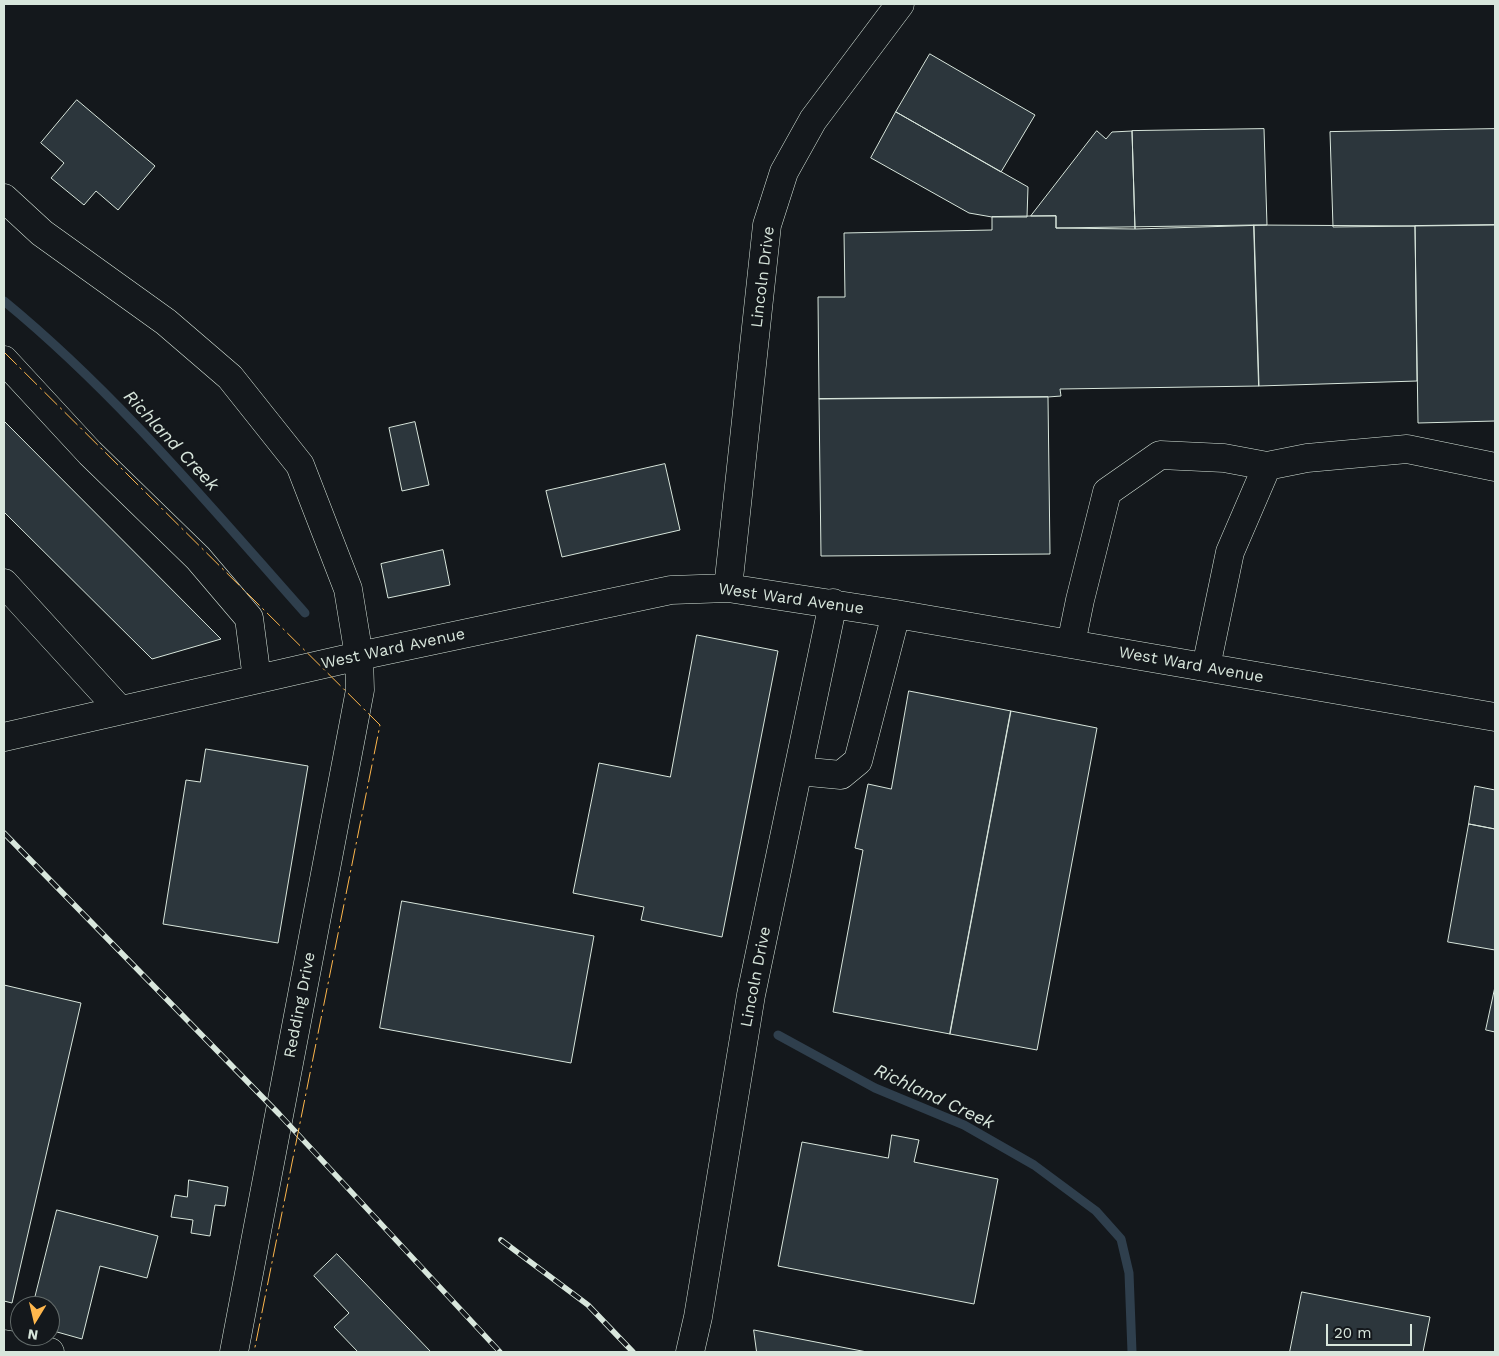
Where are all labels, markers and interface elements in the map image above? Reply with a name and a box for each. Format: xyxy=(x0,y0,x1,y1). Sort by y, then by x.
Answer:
street label: Lincoln Drive xyxy=(747,225,779,329)
water label: Richland Creek xyxy=(119,386,223,496)
street label: West Ward Avenue xyxy=(717,579,865,619)
street label: West Ward Avenue xyxy=(319,624,467,674)
street label: West Ward Avenue xyxy=(1117,643,1265,687)
street label: Lincoln Drive xyxy=(737,925,775,1029)
street label: Redding Drive xyxy=(280,950,320,1060)
water label: Richland Creek xyxy=(871,1060,997,1134)
north arrow xyxy=(10,1296,60,1346)
scale bar xyxy=(1329,1314,1415,1346)
text: 20 m xyxy=(1334,1324,1372,1342)
text: N xyxy=(26,1326,39,1344)

